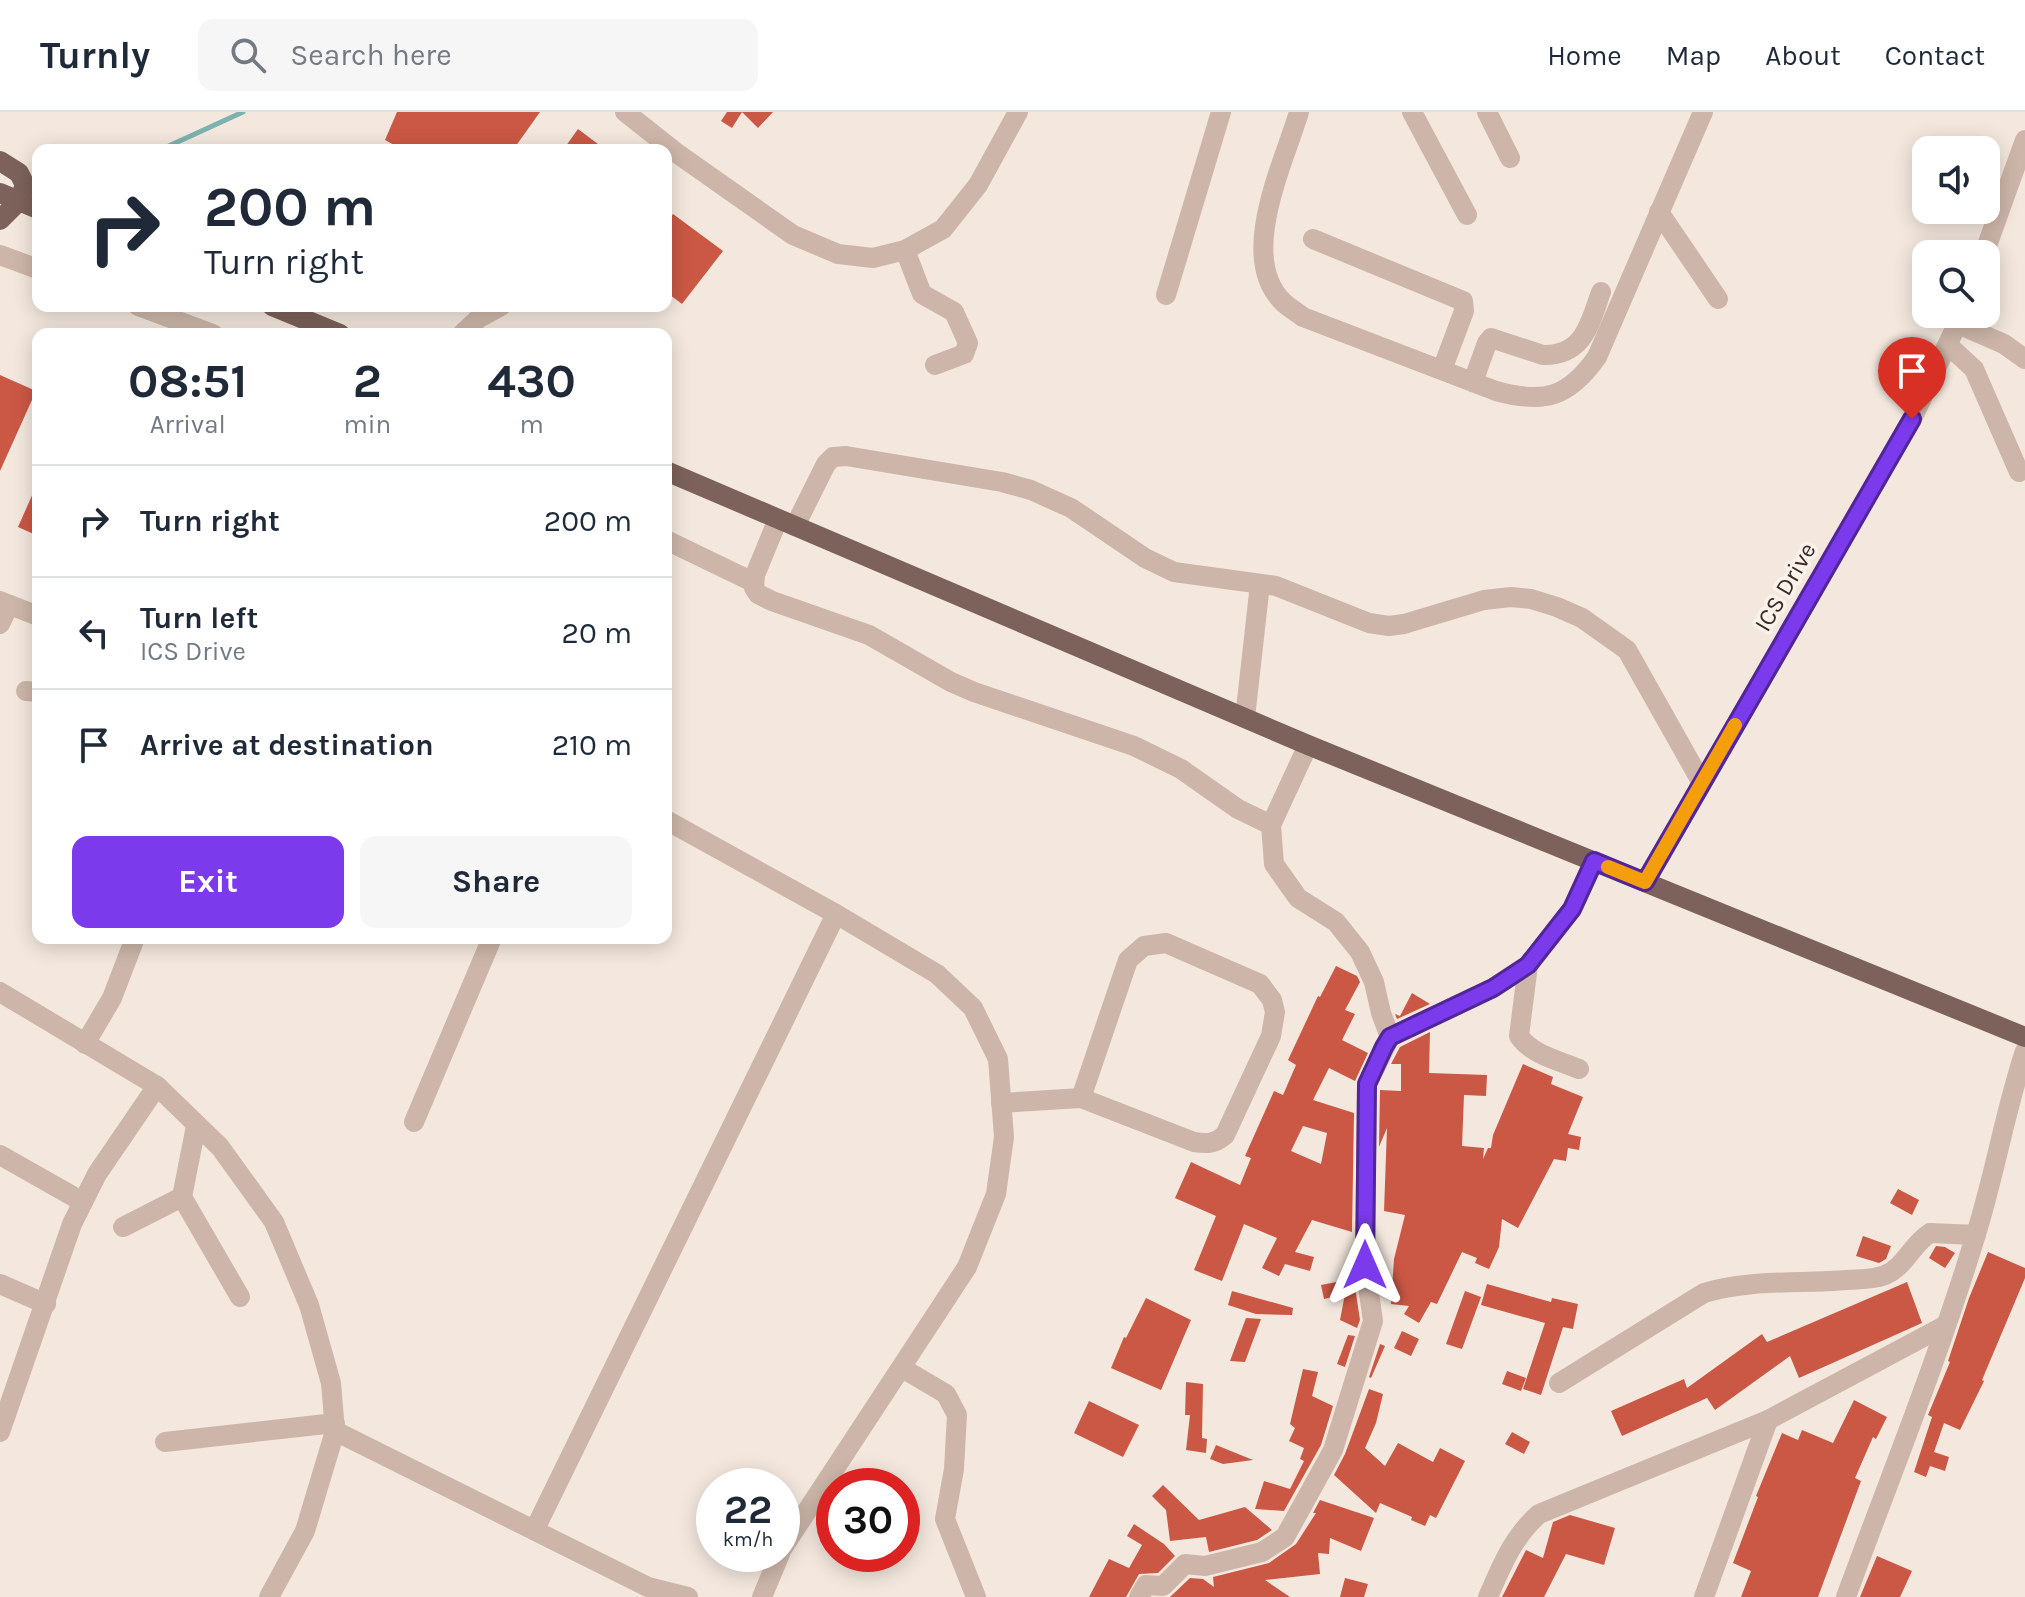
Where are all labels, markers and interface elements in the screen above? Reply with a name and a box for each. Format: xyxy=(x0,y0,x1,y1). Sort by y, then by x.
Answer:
search box xyxy=(198,19,758,91)
text: Turnly xyxy=(40,33,150,78)
icon: search xyxy=(226,33,270,77)
text: Search here xyxy=(290,37,452,73)
text: Home xyxy=(1547,39,1622,72)
text: Map xyxy=(1666,39,1721,72)
text: About xyxy=(1765,39,1841,72)
text: Contact xyxy=(1885,39,1985,72)
map controls xyxy=(1912,136,2000,328)
button: sound xyxy=(1912,136,2000,224)
text: 200 m xyxy=(204,174,376,239)
icon: right xyxy=(72,176,176,280)
button: search xyxy=(1912,240,2000,328)
text: Turn right xyxy=(204,241,364,283)
pin xyxy=(1878,337,1946,419)
icon: arrive xyxy=(1890,349,1934,393)
text: 08:51 xyxy=(128,353,247,409)
text: 2 xyxy=(353,353,382,409)
text: 430 xyxy=(487,353,576,409)
text: Arrival xyxy=(150,409,226,440)
text: min xyxy=(343,409,391,440)
text: m xyxy=(519,409,544,440)
icon: right xyxy=(72,499,116,543)
text: Turn right xyxy=(140,503,280,539)
text: 200 m xyxy=(544,503,632,539)
street label: ICS Drive xyxy=(1748,538,1822,636)
text: Turn left xyxy=(140,600,258,636)
icon: left xyxy=(72,611,116,655)
text: 20 m xyxy=(562,615,632,651)
text: ICS Drive xyxy=(140,636,246,667)
icon: arrive xyxy=(72,723,116,767)
text: Arrive at destination xyxy=(140,727,434,763)
text: 210 m xyxy=(552,727,632,763)
button: Exit xyxy=(72,836,344,928)
button: Share xyxy=(360,836,632,928)
position arrow xyxy=(1323,1223,1407,1307)
speed limit sign: 30 xyxy=(816,1468,920,1572)
text: 22 xyxy=(724,1486,772,1533)
text: km/h xyxy=(723,1528,773,1551)

